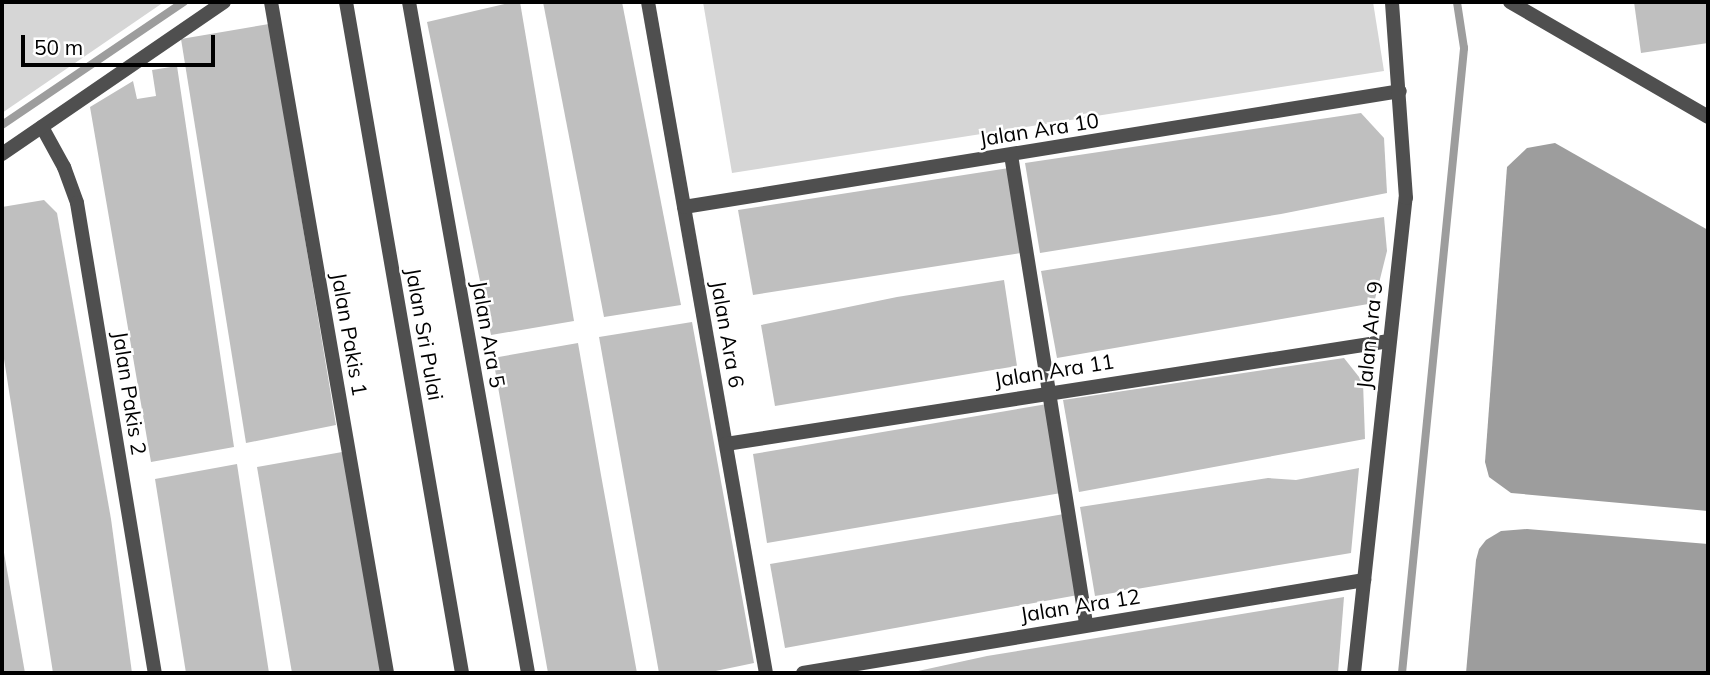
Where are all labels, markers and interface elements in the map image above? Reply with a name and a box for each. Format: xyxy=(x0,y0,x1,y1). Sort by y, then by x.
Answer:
scale bar xyxy=(24,21,219,65)
text: 50 m xyxy=(34,34,83,60)
street label: Jalan Ara 10 xyxy=(977,107,1101,151)
street label: Jalan Sri Pulai xyxy=(401,266,449,402)
street label: Jalan Pakis 1 xyxy=(327,270,373,398)
street label: Jalan Ara 5 xyxy=(467,278,511,390)
street label: Jalan Ara 6 xyxy=(706,278,750,390)
street label: Jalan Ara 9 xyxy=(1351,280,1387,390)
street label: Jalan Pakis 2 xyxy=(108,329,152,457)
street label: Jalan Ara 11 xyxy=(992,348,1116,392)
street label: Jalan Ara 12 xyxy=(1018,583,1142,627)

